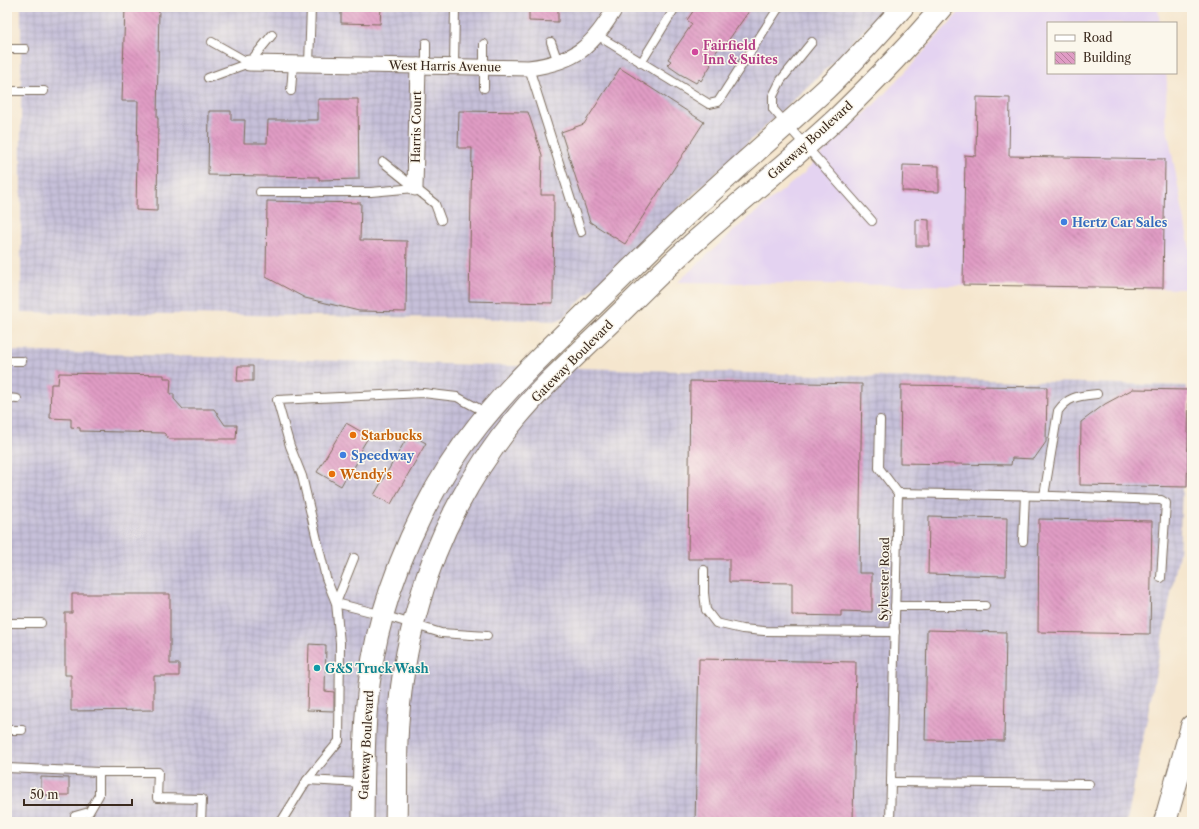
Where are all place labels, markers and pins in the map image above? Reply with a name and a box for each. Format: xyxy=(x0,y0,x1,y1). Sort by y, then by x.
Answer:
place label: Fairfield Inn & Suites xyxy=(703,38,778,67)
marker: Fairfield Inn & Suites xyxy=(690,47,700,57)
place label: Hertz Car Sales xyxy=(1072,215,1168,230)
marker: Hertz Car Sales xyxy=(1059,217,1069,227)
place label: Starbucks xyxy=(361,428,423,443)
marker: Starbucks xyxy=(348,430,358,440)
place label: Speedway xyxy=(351,448,415,463)
marker: Speedway xyxy=(338,450,348,460)
place label: Wendy's xyxy=(339,467,392,482)
marker: Wendy's xyxy=(327,469,337,479)
place label: G&S Truck Wash xyxy=(325,661,429,676)
marker: G&S Truck Wash xyxy=(312,663,322,673)

